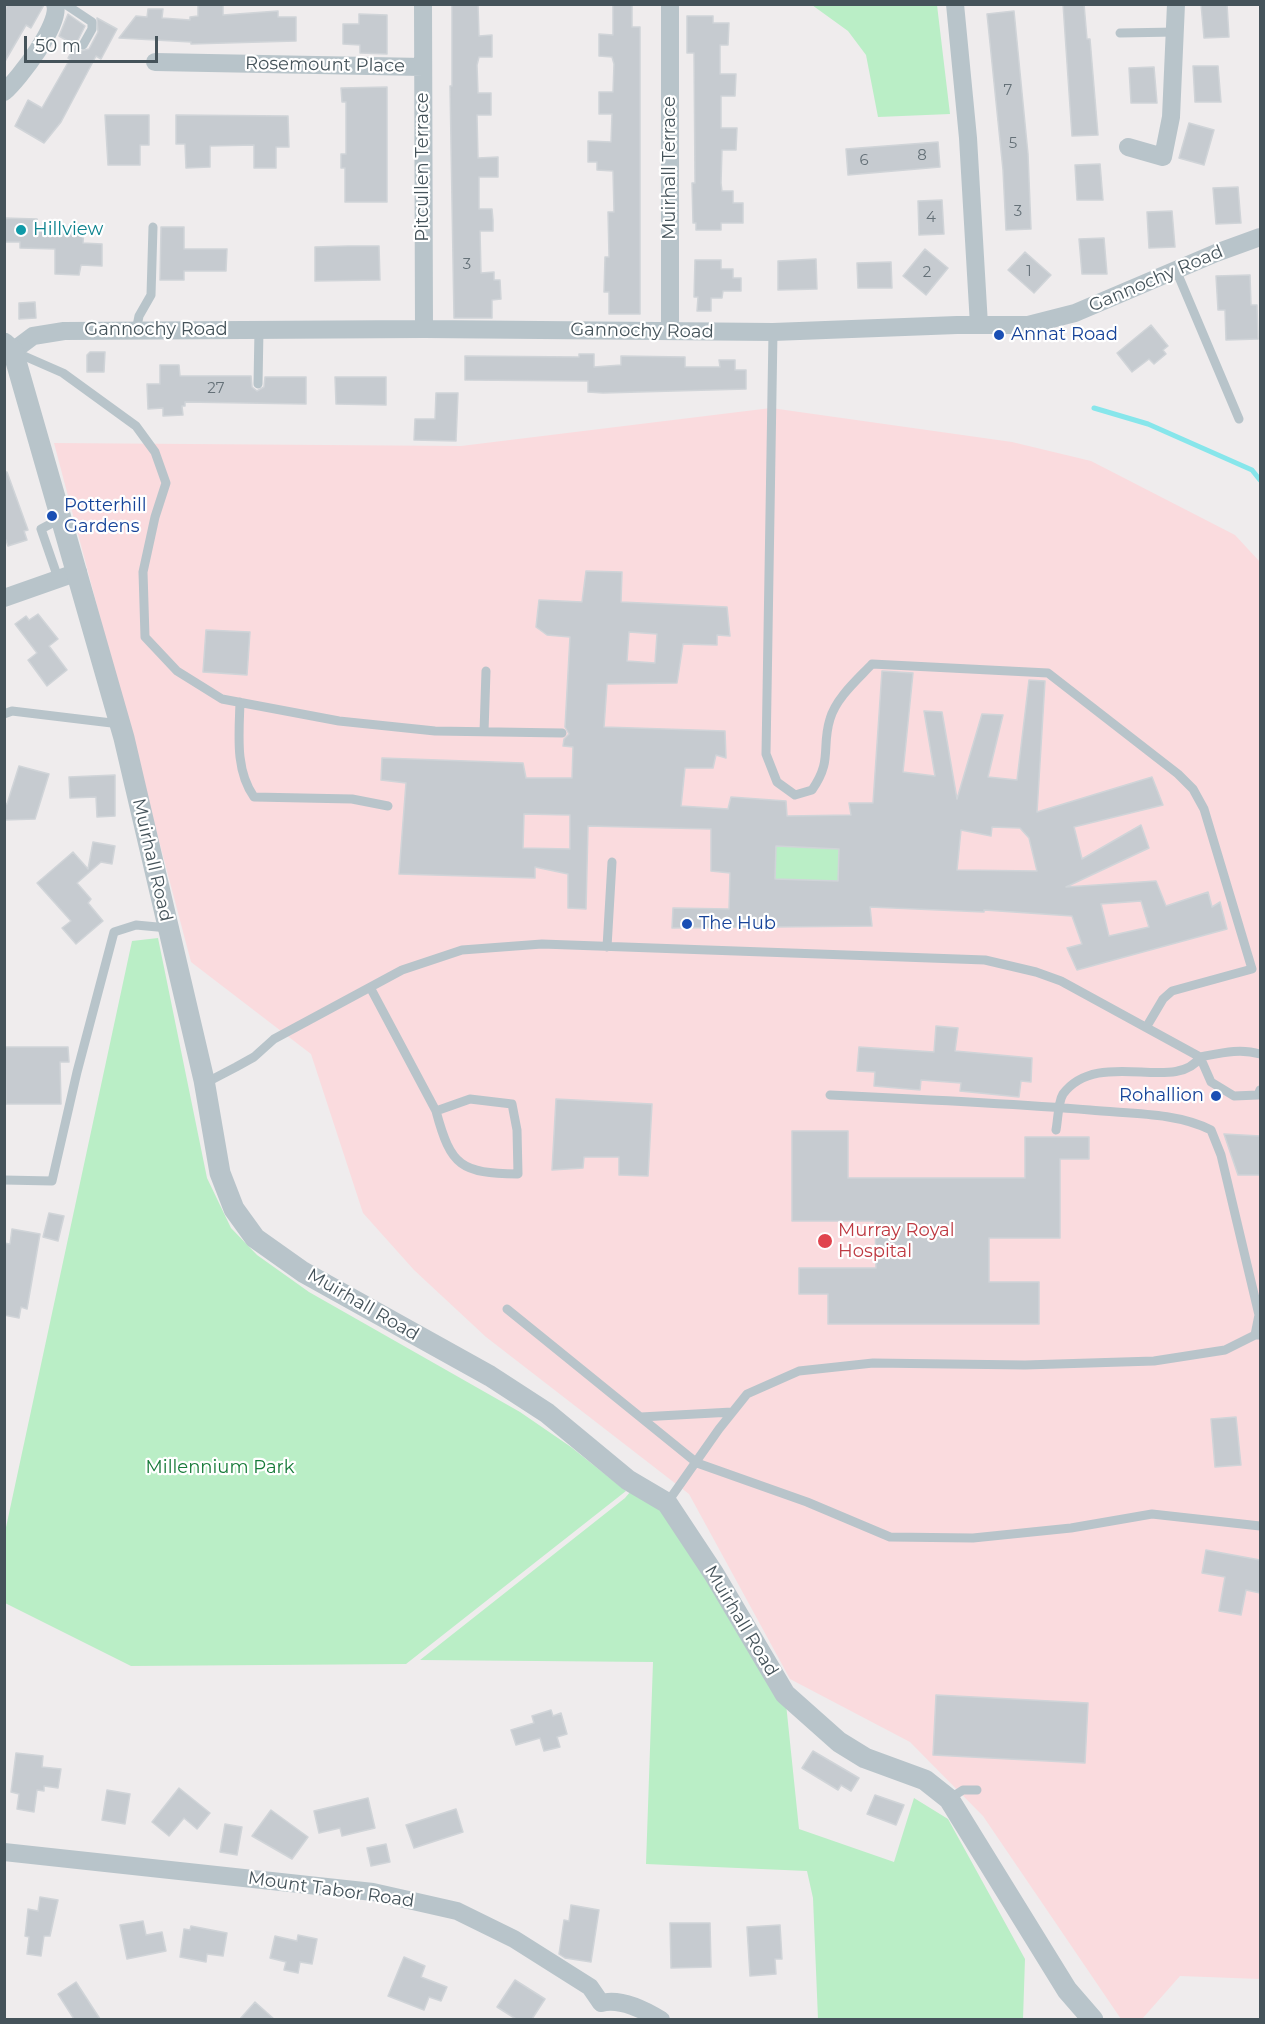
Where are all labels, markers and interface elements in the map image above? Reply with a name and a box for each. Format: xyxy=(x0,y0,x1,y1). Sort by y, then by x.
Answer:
scale bar xyxy=(27,24,160,62)
text: 50 m xyxy=(35,35,81,57)
street label: Rosemount Place xyxy=(245,53,405,77)
house number: 7 xyxy=(1004,82,1012,100)
street label: Pitcullen Terrace xyxy=(412,92,434,242)
street label: Muirhall Terrace xyxy=(659,96,681,240)
house number: 5 xyxy=(1009,135,1017,153)
house number: 8 xyxy=(917,147,927,165)
house number: 6 xyxy=(859,152,869,170)
house number: 3 xyxy=(1014,203,1022,221)
house number: 4 xyxy=(926,209,936,227)
place label: Hillview xyxy=(33,219,103,241)
marker: Hillview xyxy=(14,223,28,237)
street label: Gannochy Road xyxy=(1086,241,1226,317)
house number: 3 xyxy=(463,256,471,274)
house number: 1 xyxy=(1026,263,1032,281)
house number: 2 xyxy=(923,264,931,282)
street label: Gannochy Road xyxy=(84,319,228,341)
street label: Gannochy Road xyxy=(570,319,714,343)
place label: Annat Road xyxy=(1011,324,1118,346)
marker: Annat Road xyxy=(992,328,1006,342)
house number: 27 xyxy=(207,380,225,398)
place label: Potterhill Gardens xyxy=(64,495,147,538)
marker: Potterhill Gardens xyxy=(45,509,59,523)
street label: Muirhall Road xyxy=(127,796,177,924)
place label: The Hub xyxy=(699,913,776,935)
marker: The Hub xyxy=(680,917,694,931)
place label: Rohallion xyxy=(1119,1085,1204,1107)
marker: Rohallion xyxy=(1209,1089,1223,1103)
place label: Murray Royal Hospital xyxy=(838,1220,954,1262)
marker: Murray Royal Hospital xyxy=(816,1232,834,1250)
street label: Muirhall Road xyxy=(303,1264,423,1346)
park label: Millennium Park xyxy=(146,1457,294,1479)
street label: Muirhall Road xyxy=(699,1562,783,1680)
street label: Mount Tabor Road xyxy=(246,1868,416,1912)

